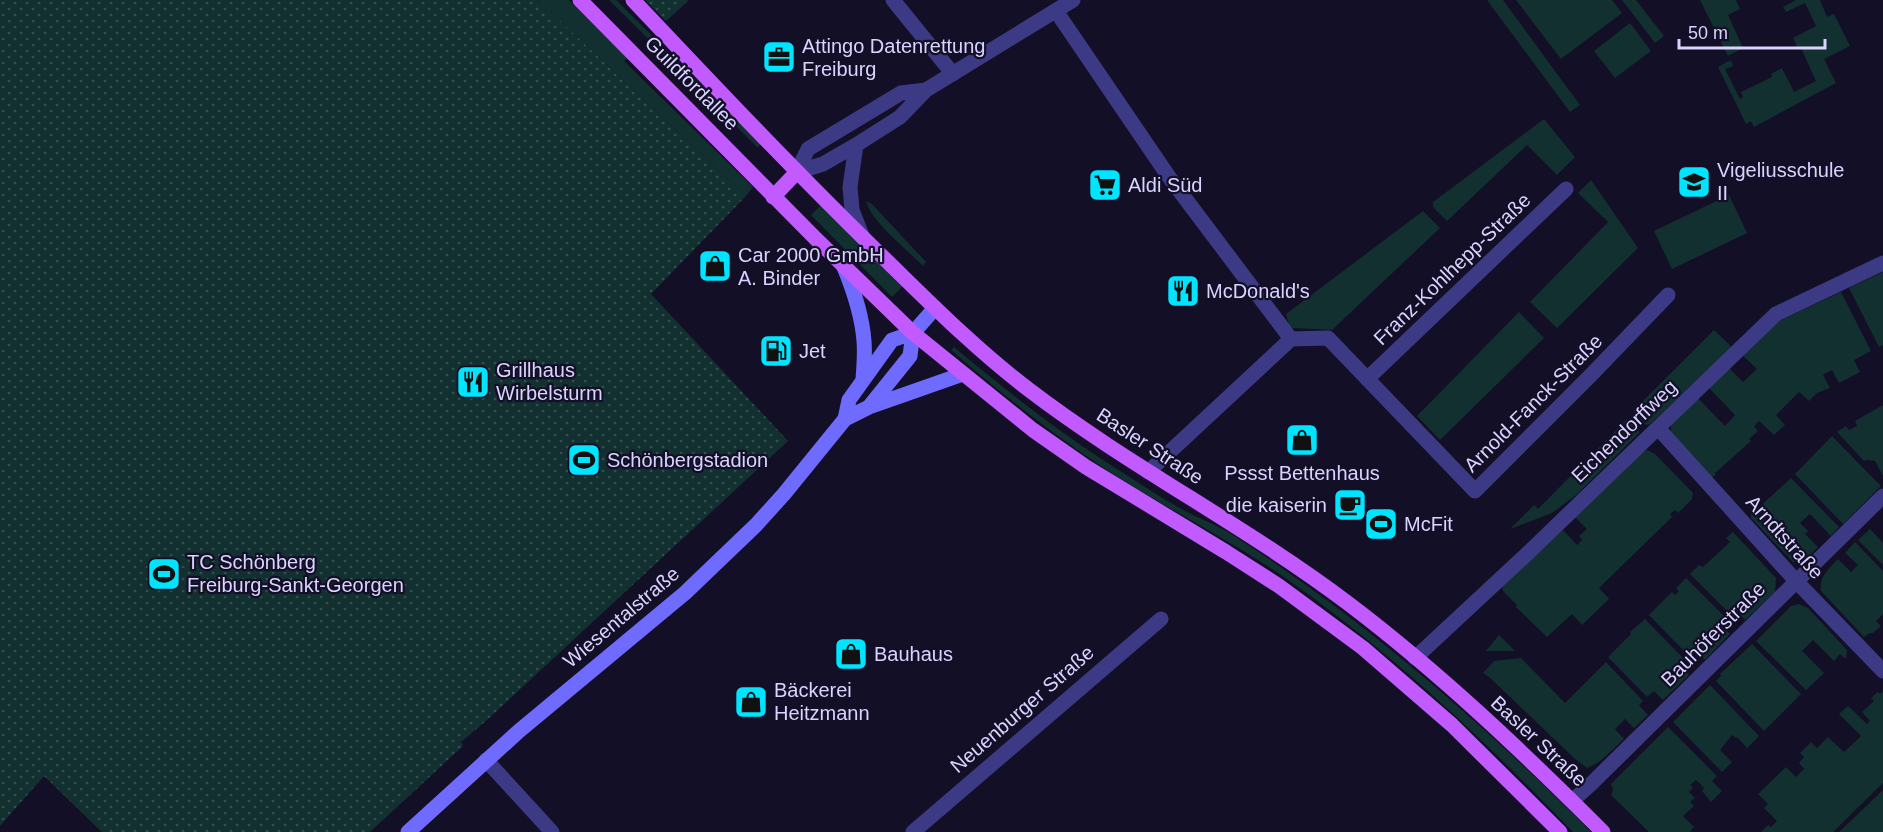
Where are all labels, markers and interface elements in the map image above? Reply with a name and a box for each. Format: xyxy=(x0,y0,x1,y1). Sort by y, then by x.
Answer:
scale bar xyxy=(1679,12,1824,50)
text: 50 m xyxy=(1688,23,1728,43)
street label: Guildfordallee xyxy=(641,32,743,134)
place label: Attingo Datenrettung Freiburg xyxy=(802,35,985,80)
office icon: Attingo Datenrettung Freiburg xyxy=(761,39,797,75)
place label: Vigeliusschule II xyxy=(1717,159,1845,204)
school or university icon: Vigeliusschule II xyxy=(1676,164,1712,200)
supermarket icon: Aldi Süd xyxy=(1087,167,1123,203)
place label: Aldi Süd xyxy=(1128,174,1203,196)
street label: Franz-Kohlhepp-Straße xyxy=(1369,189,1535,349)
place label: Car 2000 GmbH A. Binder xyxy=(738,244,884,289)
shop icon: Car 2000 GmbH A. Binder xyxy=(697,248,733,284)
restaurant icon: McDonald's xyxy=(1165,273,1201,309)
place label: McDonald's xyxy=(1206,280,1310,302)
street label: Arnold-Fanck-Straße xyxy=(1460,330,1606,476)
fuel station icon: Jet xyxy=(758,333,794,369)
place label: Jet xyxy=(799,340,826,362)
place label: Grillhaus Wirbelsturm xyxy=(496,359,603,404)
restaurant icon: Grillhaus Wirbelsturm xyxy=(455,364,491,400)
street label: Eichendorffweg xyxy=(1567,375,1681,487)
street label: Basler Straße xyxy=(1093,403,1207,489)
shop icon: Pssst Bettenhaus xyxy=(1284,422,1320,458)
sports icon: Schönbergstadion xyxy=(566,442,602,478)
place label: Schönbergstadion xyxy=(607,449,768,471)
place label: Pssst Bettenhaus xyxy=(1224,462,1380,484)
cafe icon: die kaiserin xyxy=(1332,487,1368,523)
street label: Arndtstraße xyxy=(1742,491,1828,583)
place label: die kaiserin xyxy=(1226,494,1327,516)
sports icon: McFit xyxy=(1363,506,1399,542)
place label: McFit xyxy=(1404,513,1453,535)
place label: TC Schönberg Freiburg-Sankt-Georgen xyxy=(187,551,404,596)
sports icon: TC Schönberg Freiburg-Sankt-Georgen xyxy=(146,556,182,592)
street label: Wiesentalstraße xyxy=(559,562,683,672)
street label: Bauhöferstraße xyxy=(1656,577,1770,691)
shop icon: Bauhaus xyxy=(833,636,869,672)
street label: Neuenburger Straße xyxy=(946,641,1098,777)
place label: Bauhaus xyxy=(874,643,953,665)
place label: Bäckerei Heitzmann xyxy=(774,679,870,724)
shop icon: Bäckerei Heitzmann xyxy=(733,684,769,720)
street label: Basler Straße xyxy=(1487,691,1591,791)

